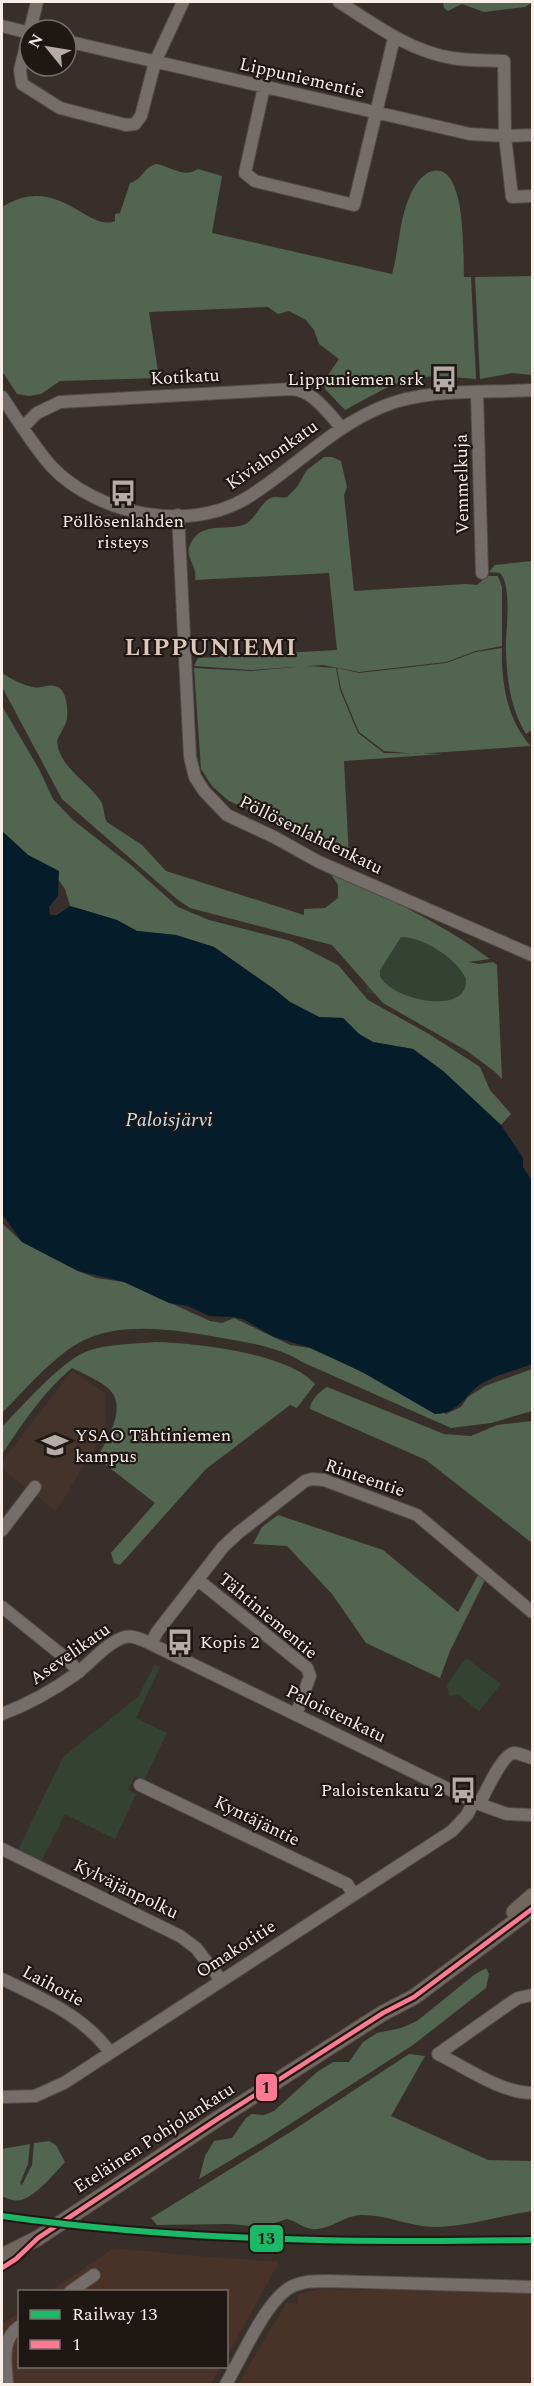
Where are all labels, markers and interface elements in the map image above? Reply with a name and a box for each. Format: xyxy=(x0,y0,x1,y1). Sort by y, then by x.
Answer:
north arrow xyxy=(18,18,78,78)
text: N xyxy=(22,29,50,53)
street label: Lippuniementie xyxy=(237,50,367,106)
street label: Kotikatu xyxy=(150,362,220,392)
bus stop icon: Lippuniemen srk xyxy=(429,364,459,394)
place label: Lippuniemen srk xyxy=(288,366,424,393)
street label: Kiviahonkatu xyxy=(220,413,324,497)
street label: Vemmelkuja xyxy=(448,433,476,534)
bus stop icon: Pöllösenlahden risteys xyxy=(108,478,138,508)
place label: Pöllösenlahden risteys xyxy=(62,508,184,556)
district label: LIPPUNIEMI xyxy=(125,630,297,666)
street label: Pöllösenlahdenkatu xyxy=(235,788,387,882)
water label: Paloisjärvi xyxy=(125,1105,213,1135)
place label: YSAO Tähtiniemen kampus xyxy=(75,1422,231,1470)
school or university icon: YSAO Tähtiniemen kampus xyxy=(40,1430,70,1460)
street label: Rinteentie xyxy=(321,1452,409,1504)
street label: Tähtiniementie xyxy=(212,1566,324,1666)
street label: Asevelikatu xyxy=(24,1616,116,1692)
bus stop icon: Kopis 2 xyxy=(165,1627,195,1657)
place label: Kopis 2 xyxy=(200,1629,259,1656)
street label: Paloistenkatu xyxy=(281,1678,391,1750)
bus stop icon: Paloistenkatu 2 xyxy=(448,1775,478,1805)
place label: Paloistenkatu 2 xyxy=(321,1777,443,1804)
street label: Kyntäjäntie xyxy=(210,1789,304,1853)
street label: Kylväjänpolku xyxy=(69,1852,183,1926)
street label: Omakotitie xyxy=(191,1913,281,1985)
street label: Laihotie xyxy=(17,1958,89,2014)
line badge: 1 xyxy=(255,2073,278,2102)
street label: Eteläinen Pohjolankatu xyxy=(68,2076,240,2200)
text: 1 xyxy=(262,2076,270,2100)
line badge: 13 xyxy=(249,2224,284,2253)
text: 13 xyxy=(257,2227,275,2251)
legend xyxy=(18,2290,228,2368)
text: Railway 13 xyxy=(72,2301,157,2328)
text: 1 xyxy=(72,2331,81,2358)

